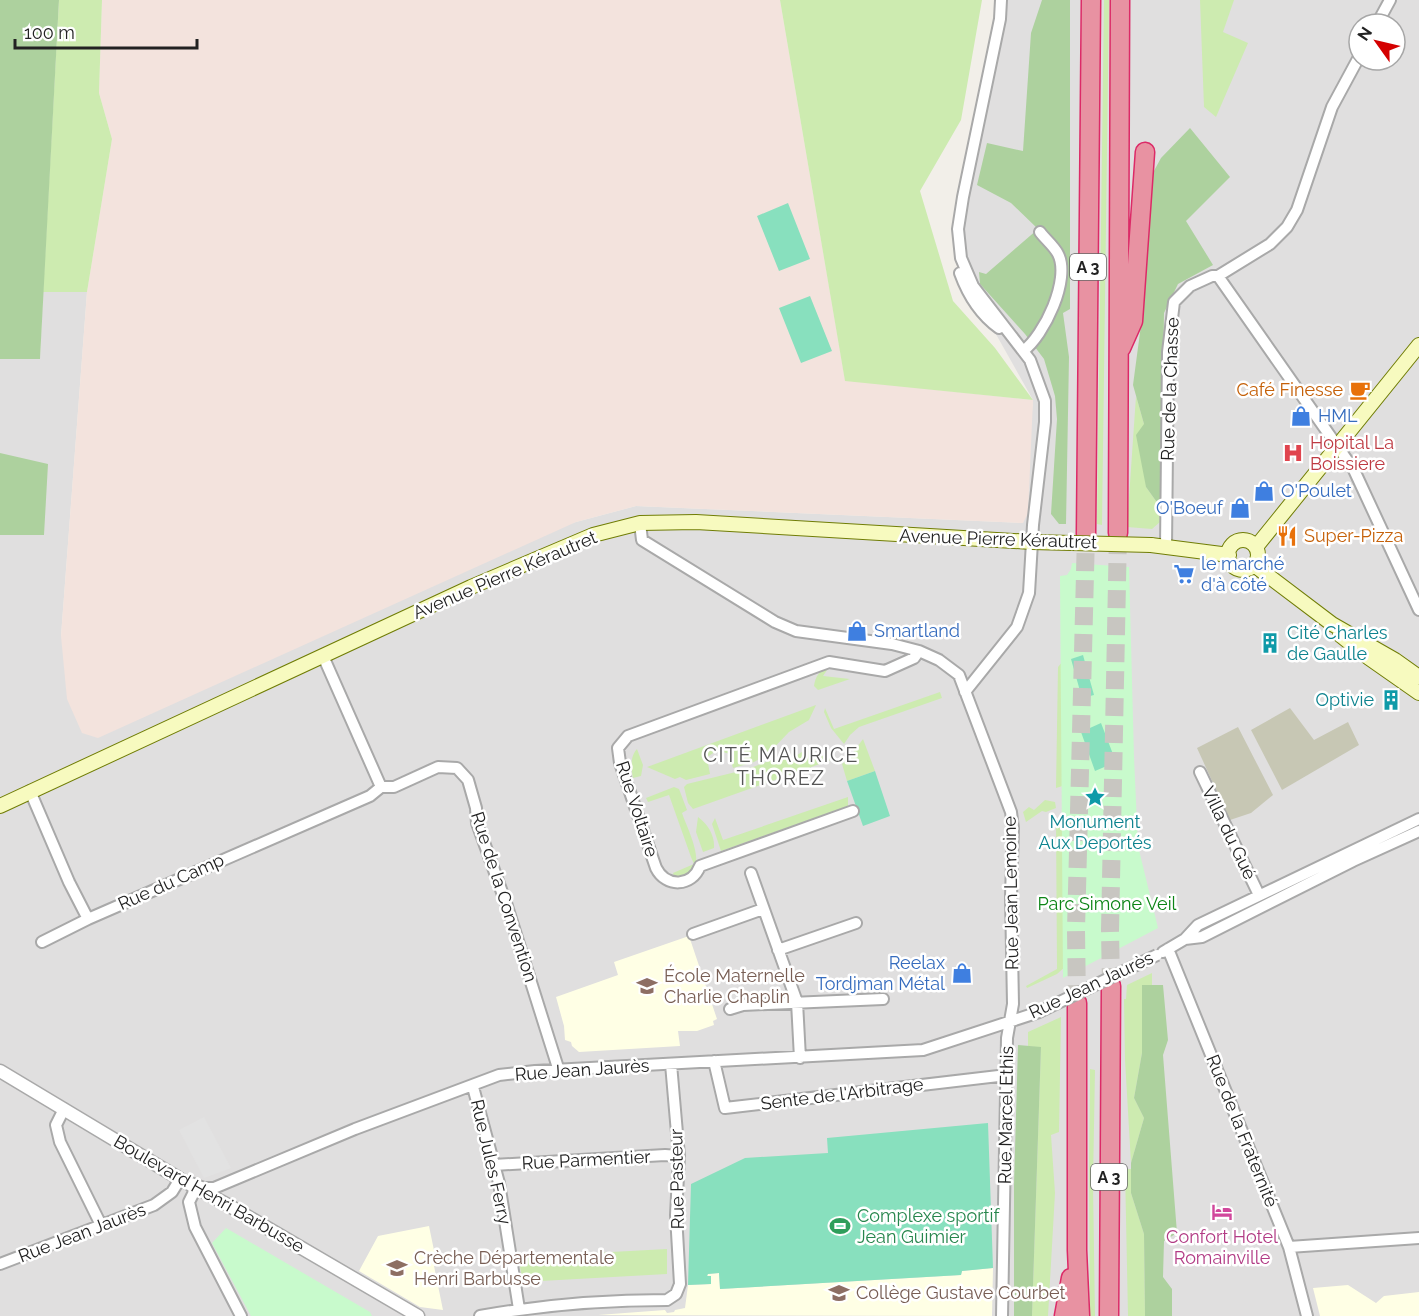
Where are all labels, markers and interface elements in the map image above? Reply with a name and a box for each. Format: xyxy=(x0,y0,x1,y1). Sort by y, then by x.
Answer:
scale bar xyxy=(15,12,196,50)
north arrow xyxy=(1347,12,1407,72)
text: 100 m xyxy=(24,22,75,43)
text: N xyxy=(1354,24,1376,44)
road number: A 3 xyxy=(1070,254,1106,280)
street label: Rue de la Chasse xyxy=(1156,316,1183,461)
cafe icon: Café Finesse xyxy=(1348,378,1372,402)
place label: Café Finesse xyxy=(1237,379,1343,400)
shop icon: HML xyxy=(1289,404,1313,428)
place label: HML xyxy=(1318,405,1358,426)
place label: Hopital La Boissiere xyxy=(1310,432,1394,474)
hospital icon: Hopital La Boissiere xyxy=(1281,441,1305,465)
shop icon: O'Poulet xyxy=(1252,479,1276,503)
place label: O'Poulet xyxy=(1281,480,1352,501)
shop icon: O'Boeuf xyxy=(1228,496,1252,520)
place label: O'Boeuf xyxy=(1156,497,1224,518)
restaurant icon: Super-Pizza xyxy=(1275,524,1299,548)
street label: Avenue Pierre Kérautret xyxy=(899,525,1097,552)
place label: Super-Pizza xyxy=(1304,525,1403,546)
street label: Avenue Pierre Kérautret xyxy=(410,526,600,623)
place label: le marché d'à côté xyxy=(1201,553,1285,595)
supermarket icon: le marché d'à côté xyxy=(1172,562,1196,586)
shop icon: Smartland xyxy=(845,619,869,643)
place label: Smartland xyxy=(874,620,960,641)
place label: Cité Charles de Gaulle xyxy=(1287,622,1388,664)
building icon: Cité Charles de Gaulle xyxy=(1258,631,1282,655)
building icon: Optivie xyxy=(1379,688,1403,712)
place label: Optivie xyxy=(1316,689,1374,710)
district label: CITÉ MAURICE THOREZ xyxy=(703,743,859,790)
street label: Rue Voltaire xyxy=(612,758,663,860)
street label: Villa du Gué xyxy=(1198,783,1261,883)
place icon: Monument Aux Deportés xyxy=(1083,785,1107,809)
street label: Rue de la Convention xyxy=(467,809,542,985)
place label: Monument Aux Deportés xyxy=(1038,811,1152,853)
street label: Rue Jean Lemoine xyxy=(999,815,1022,970)
street label: Rue du Camp xyxy=(115,849,227,914)
park label: Parc Simone Veil xyxy=(1038,893,1177,914)
street label: Rue Jean Jaurès xyxy=(1025,946,1157,1023)
place label: Reelax Tordjman Métal xyxy=(816,952,945,994)
shop icon: Reelax Tordjman Métal xyxy=(950,961,974,985)
place label: École Maternelle Charlie Chaplin xyxy=(664,964,805,1007)
school or university icon: École Maternelle Charlie Chaplin xyxy=(635,974,659,998)
street label: Rue Marcel Ethis xyxy=(994,1045,1017,1184)
street label: Rue de la Fraternité xyxy=(1202,1051,1283,1211)
street label: Rue Jean Jaurès xyxy=(514,1054,650,1085)
street label: Sente de l'Arbitrage xyxy=(759,1073,925,1114)
street label: Rue Jules Ferry xyxy=(467,1097,516,1227)
street label: Rue Pasteur xyxy=(665,1128,688,1229)
street label: Boulevard Henri Barbusse xyxy=(110,1130,309,1257)
street label: Rue Parmentier xyxy=(521,1146,652,1173)
road number: A 3 xyxy=(1091,1164,1127,1190)
street label: Rue Jean Jaurès xyxy=(15,1198,149,1266)
hotel icon: Confort Hotel Romainville xyxy=(1210,1200,1234,1224)
place label: Complexe sportif Jean Guimier xyxy=(857,1205,1000,1247)
sports icon: Complexe sportif Jean Guimier xyxy=(828,1214,852,1238)
place label: Confort Hotel Romainville xyxy=(1166,1226,1278,1268)
place label: Crèche Départementale Henri Barbusse xyxy=(414,1247,615,1289)
school or university icon: Crèche Départementale Henri Barbusse xyxy=(385,1256,409,1280)
school or university icon: Collège Gustave Courbet xyxy=(827,1281,851,1305)
place label: Collège Gustave Courbet xyxy=(856,1282,1066,1303)

